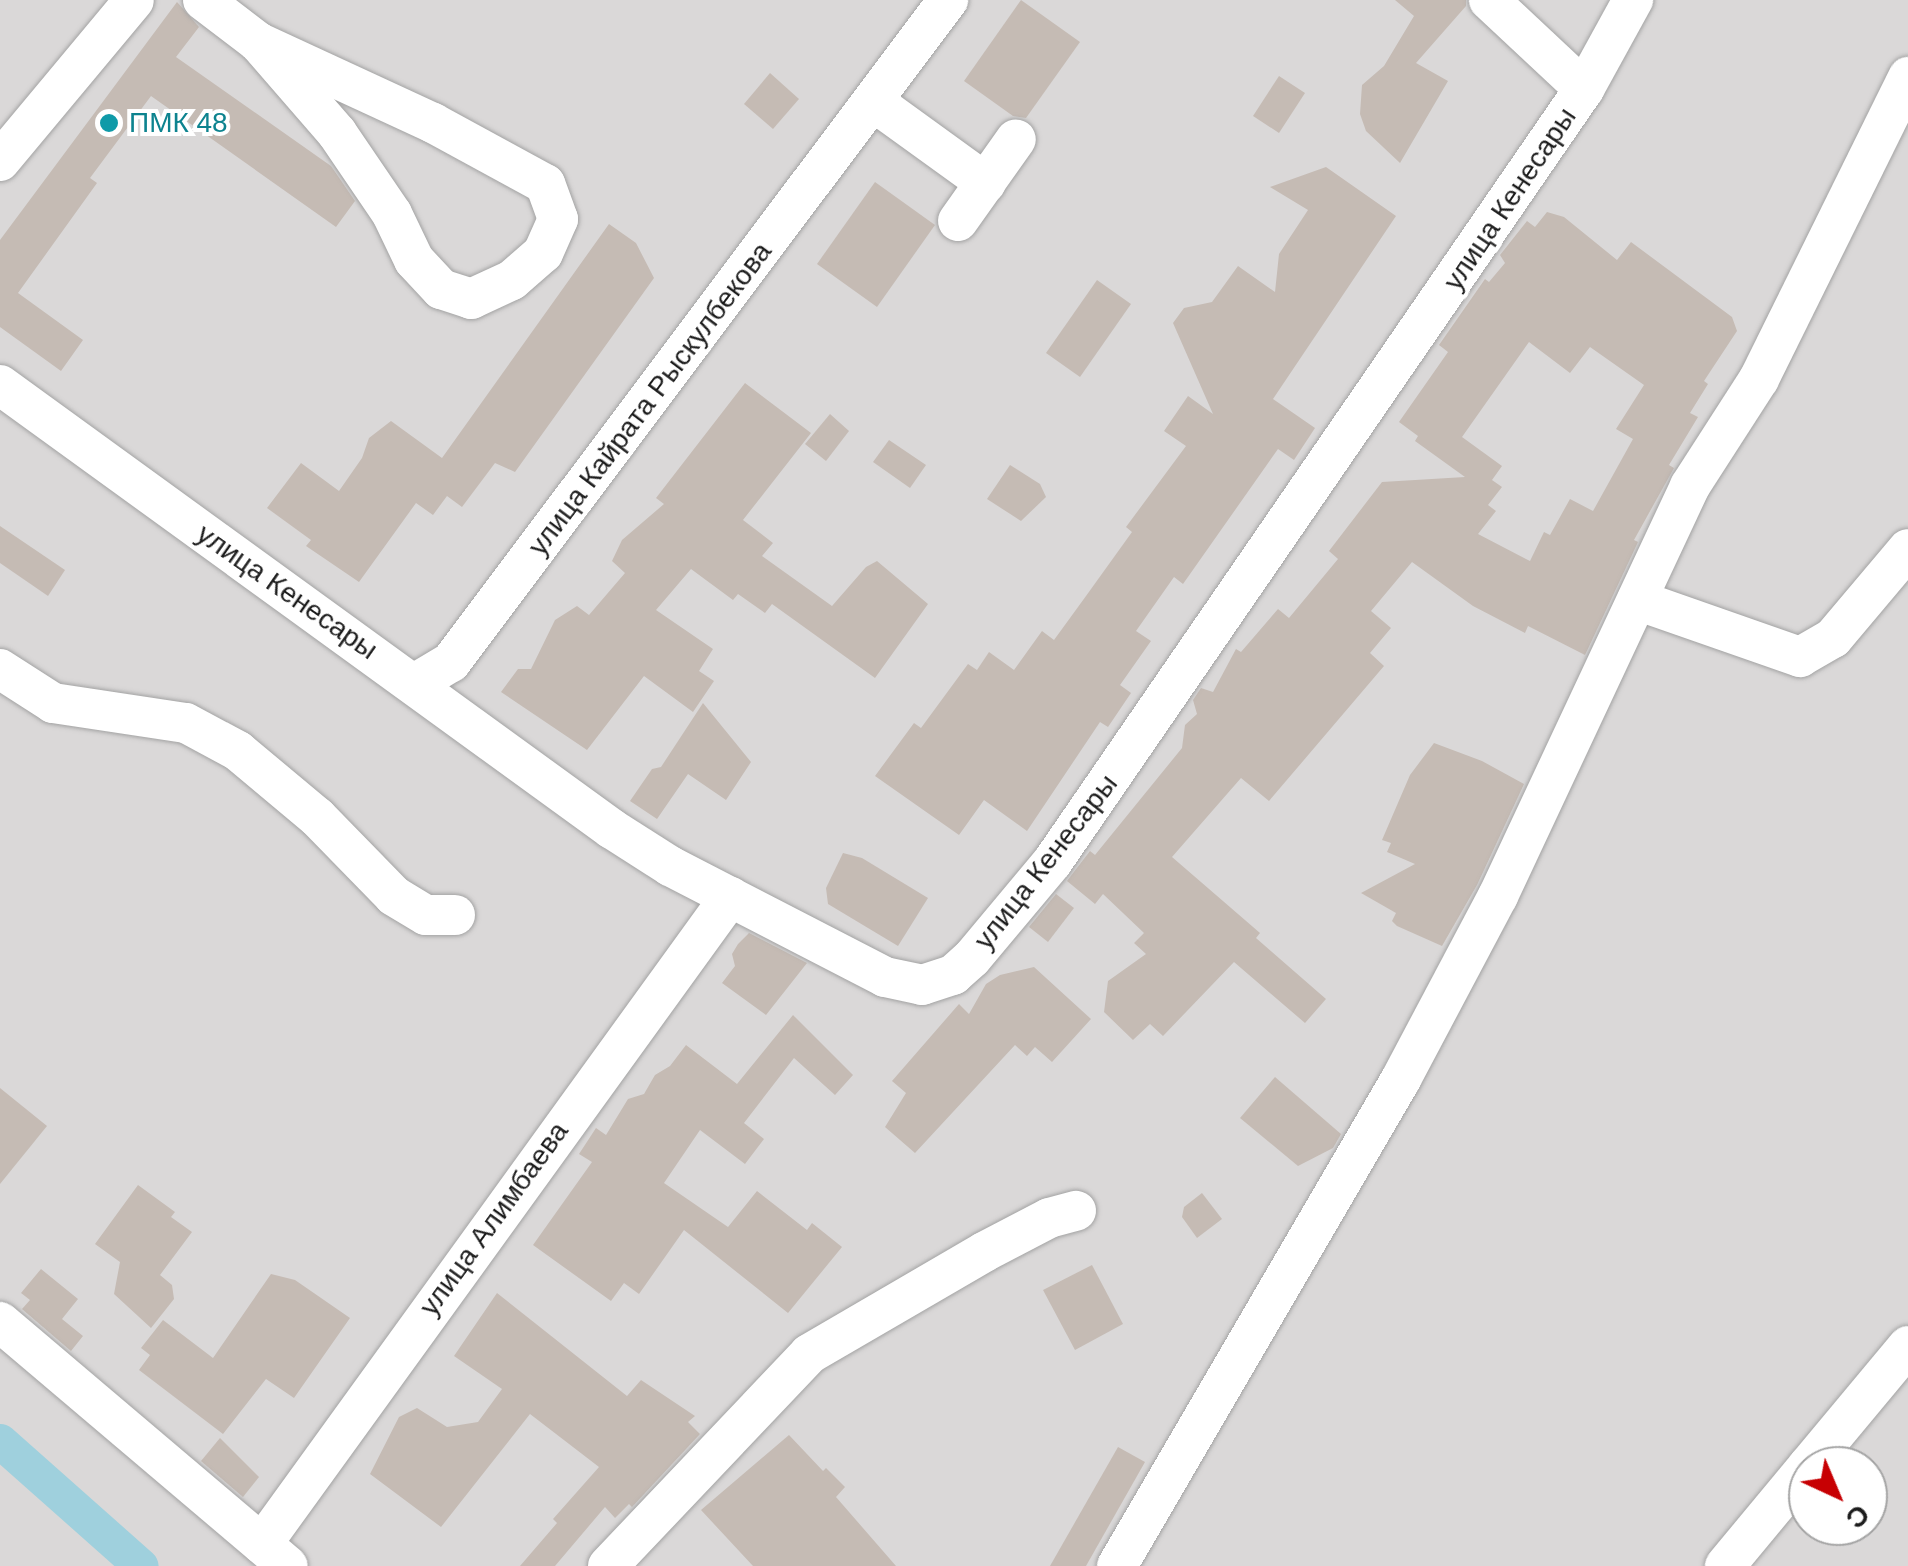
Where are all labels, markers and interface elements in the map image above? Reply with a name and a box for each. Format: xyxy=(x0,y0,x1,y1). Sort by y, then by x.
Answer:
street label: улица Кенесары xyxy=(1437,101,1583,297)
place label: ПМК 48 xyxy=(129,106,228,140)
marker: ПМК 48 xyxy=(98,112,120,134)
street label: улица Кайрата Рыскулбекова xyxy=(521,236,779,562)
street label: улица Кенесары xyxy=(190,517,384,667)
street label: улица Кенесары xyxy=(967,768,1125,956)
street label: улица Алимбаева xyxy=(413,1116,575,1322)
north arrow xyxy=(1788,1446,1888,1546)
text: С xyxy=(1840,1498,1876,1535)

